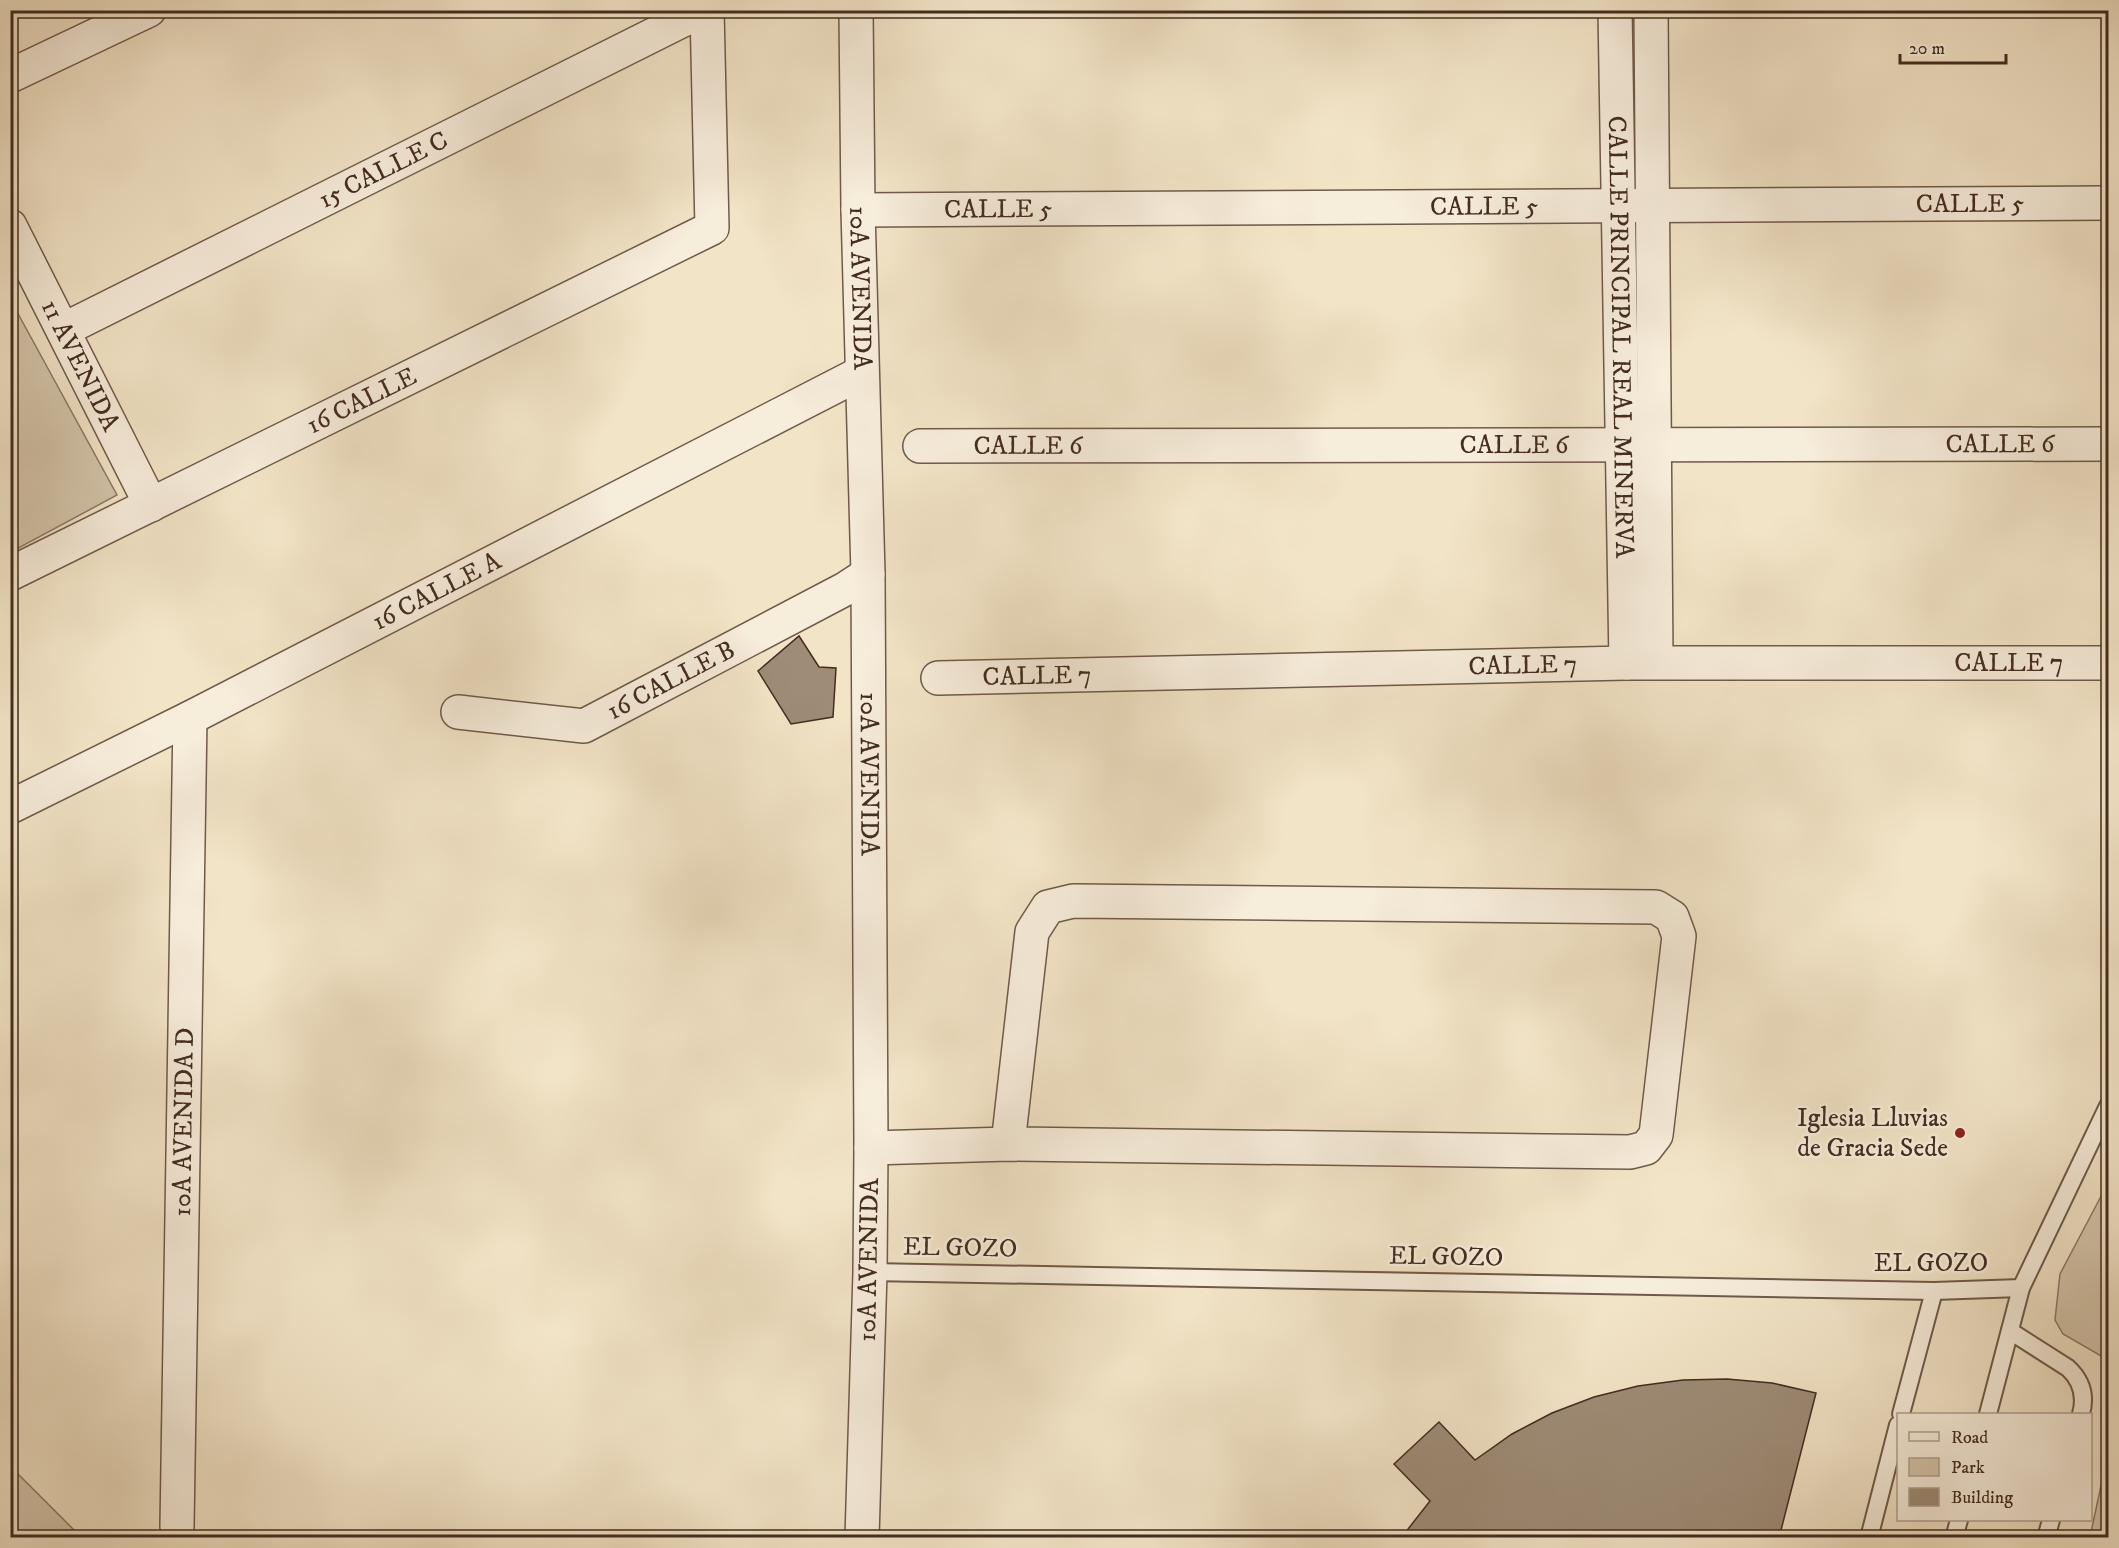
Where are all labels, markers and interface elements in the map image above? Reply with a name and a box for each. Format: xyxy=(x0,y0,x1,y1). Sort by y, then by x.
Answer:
scale bar xyxy=(1900,27,2006,65)
text: 20 m xyxy=(1909,38,1945,60)
street label: CALLE PRINCIPAL REAL MINERVA xyxy=(1600,115,1641,559)
street label: 15 CALLE C xyxy=(313,124,453,216)
street label: CALLE 5 xyxy=(1916,187,2024,221)
street label: CALLE 5 xyxy=(1430,190,1538,223)
street label: CALLE 5 xyxy=(944,192,1052,226)
street label: 10A AVENIDA xyxy=(841,206,879,371)
street label: 11 AVENIDA xyxy=(33,294,128,437)
street label: 16 CALLE xyxy=(301,360,422,442)
street label: CALLE 6 xyxy=(1460,428,1570,462)
street label: CALLE 6 xyxy=(1946,428,2056,461)
street label: CALLE 6 xyxy=(974,429,1084,462)
street label: 16 CALLE A xyxy=(367,544,507,638)
street label: 16 CALLE B xyxy=(601,633,741,728)
street label: CALLE 7 xyxy=(1954,647,2063,680)
street label: CALLE 7 xyxy=(1468,648,1578,683)
street label: CALLE 7 xyxy=(982,658,1092,694)
street label: 10A AVENIDA xyxy=(852,692,886,856)
street label: 10A AVENIDA D xyxy=(165,1027,202,1217)
place label: Iglesia Lluvias de Gracia Sede xyxy=(1797,1102,1948,1165)
marker: Iglesia Lluvias de Gracia Sede xyxy=(1953,1126,1967,1140)
street label: 10A AVENIDA xyxy=(851,1177,887,1342)
street label: EL GOZO xyxy=(902,1231,1018,1265)
street label: EL GOZO xyxy=(1388,1240,1504,1274)
street label: EL GOZO xyxy=(1874,1247,1988,1280)
legend xyxy=(1897,1413,2092,1521)
text: Road xyxy=(1951,1427,1988,1449)
text: Park xyxy=(1951,1457,1985,1479)
text: Building xyxy=(1951,1487,2013,1509)

